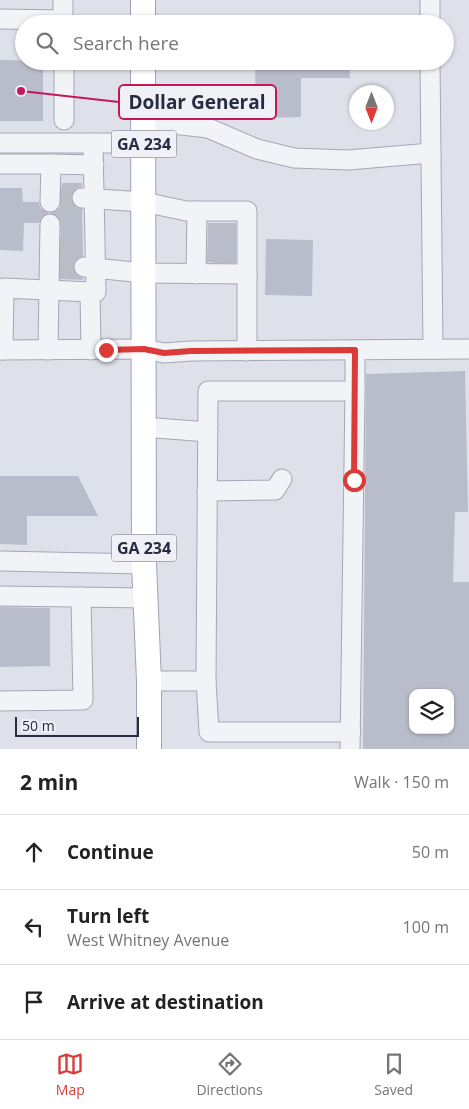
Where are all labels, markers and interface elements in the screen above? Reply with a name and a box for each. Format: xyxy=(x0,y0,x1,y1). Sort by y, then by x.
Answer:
search box xyxy=(15,15,454,70)
icon: search xyxy=(33,29,61,57)
text: Search here xyxy=(73,30,179,56)
callout: Dollar General xyxy=(119,85,276,119)
north arrow xyxy=(349,85,394,130)
text: Dollar General xyxy=(128,89,266,115)
road number: GA 234 xyxy=(112,130,176,158)
route end xyxy=(95,339,118,362)
route start xyxy=(343,469,366,492)
road number: GA 234 xyxy=(112,534,176,562)
map controls xyxy=(409,689,454,734)
button: layers xyxy=(409,689,454,734)
scale bar xyxy=(15,714,139,737)
text: 50 m xyxy=(22,716,55,735)
text: 2 min xyxy=(20,768,78,796)
text: Walk · 150 m xyxy=(354,771,449,793)
icon: ahead xyxy=(20,838,48,866)
text: Continue xyxy=(67,839,154,865)
text: 50 m xyxy=(412,841,449,863)
text: Turn left xyxy=(67,903,149,929)
icon: left xyxy=(20,913,48,941)
text: 100 m xyxy=(403,916,449,938)
text: West Whitney Avenue xyxy=(67,929,229,951)
icon: arrive xyxy=(20,988,48,1016)
text: Arrive at destination xyxy=(67,989,264,1015)
tab: Map xyxy=(56,1050,85,1099)
tab: Directions xyxy=(196,1050,263,1099)
tab: Saved xyxy=(374,1050,413,1099)

